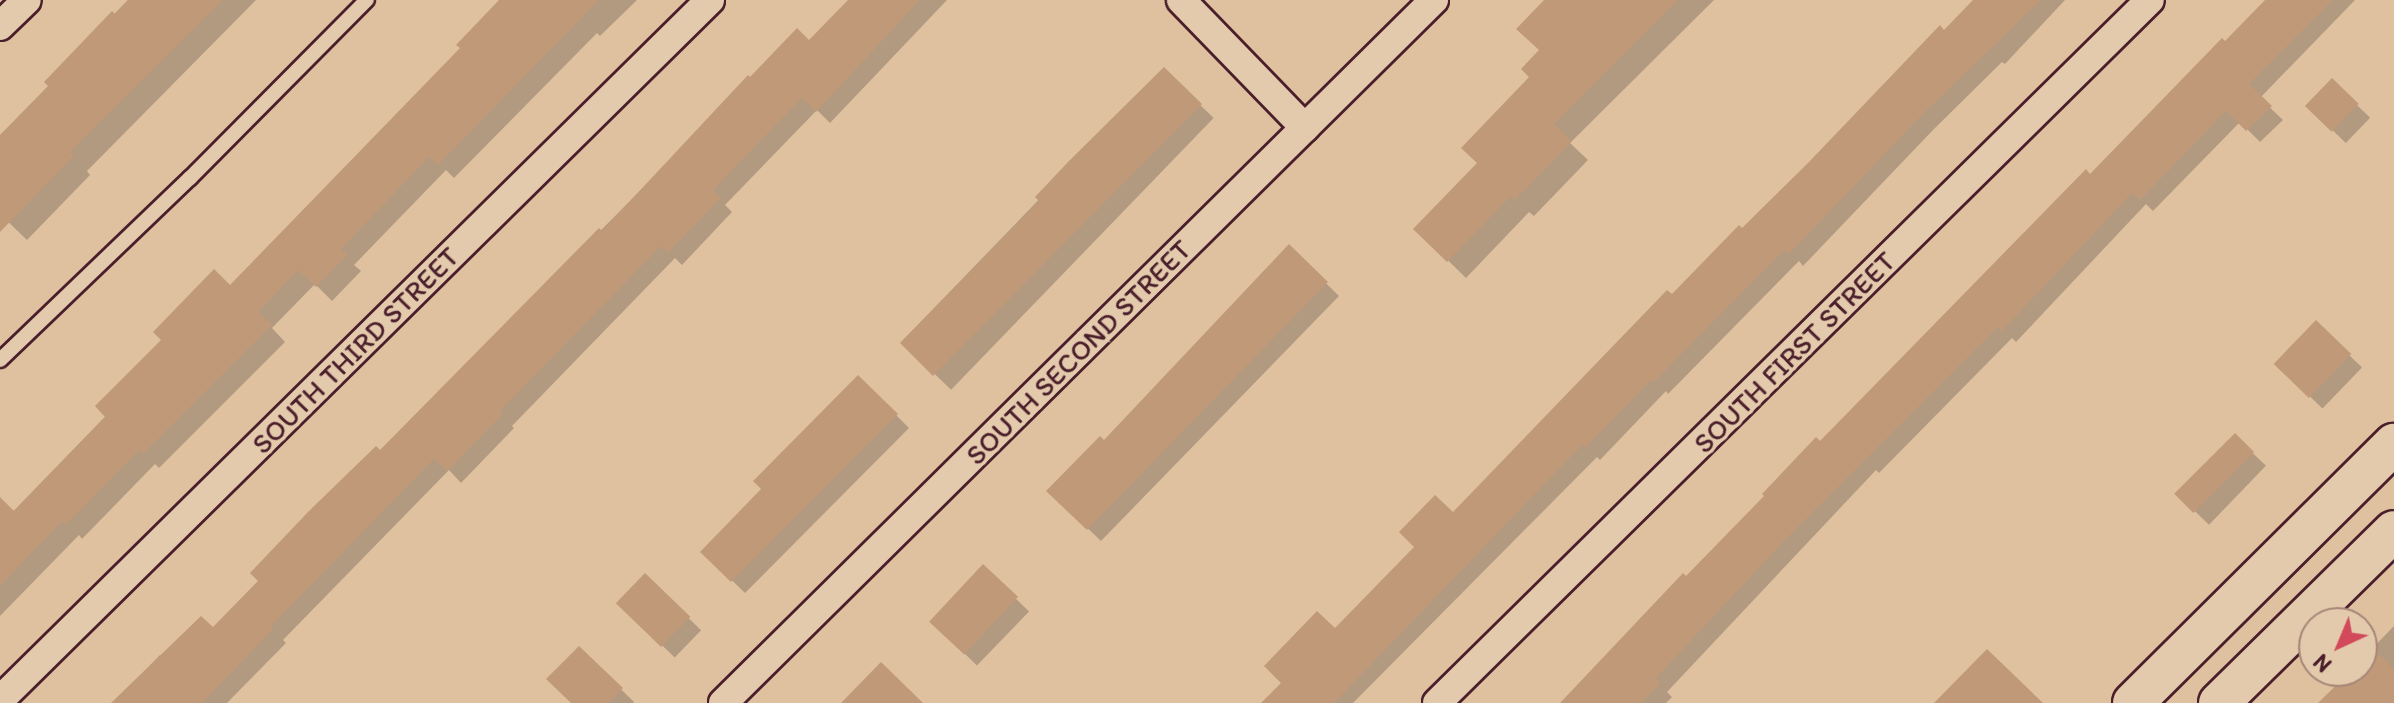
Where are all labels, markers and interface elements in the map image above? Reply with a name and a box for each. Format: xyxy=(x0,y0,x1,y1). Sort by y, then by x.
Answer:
street label: SOUTH SECOND STREET xyxy=(958,232,1198,472)
street label: SOUTH THIRD STREET xyxy=(244,239,466,461)
street label: SOUTH FIRST STREET xyxy=(1686,244,1902,460)
north arrow xyxy=(2298,607,2378,687)
text: N xyxy=(2308,648,2337,678)

